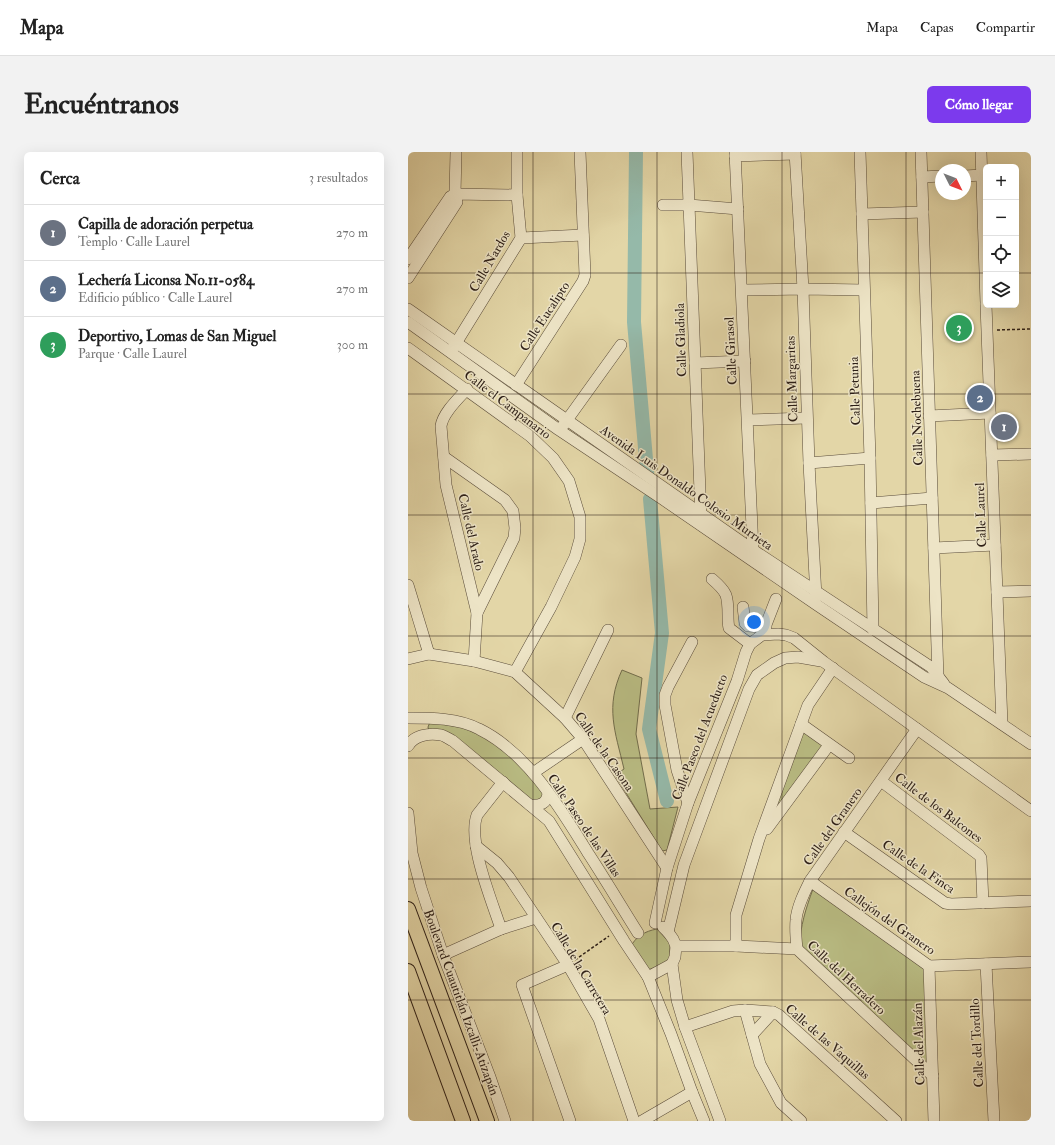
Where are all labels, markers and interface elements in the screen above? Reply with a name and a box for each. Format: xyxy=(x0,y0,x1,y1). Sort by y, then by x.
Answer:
text: Mapa xyxy=(20,16,64,40)
text: Mapa xyxy=(866,19,898,36)
text: Capas xyxy=(920,19,954,36)
text: Compartir xyxy=(976,19,1035,36)
button: Cómo llegar xyxy=(927,86,1031,123)
text: Encuéntranos xyxy=(24,87,179,122)
north arrow xyxy=(935,164,971,200)
map controls xyxy=(983,164,1019,308)
button: + xyxy=(983,164,1019,200)
text: Cerca xyxy=(40,168,80,189)
text: 3 resultados xyxy=(309,170,368,186)
button: − xyxy=(983,200,1019,236)
text: Capilla de adoración perpetua xyxy=(78,215,253,234)
text: 1 xyxy=(51,225,55,241)
text: 270 m xyxy=(336,225,368,241)
street label: Calle Nardos xyxy=(466,228,514,295)
text: Templo · Calle Laurel xyxy=(78,234,190,250)
button: locate xyxy=(983,236,1019,272)
text: Lechería Liconsa No.11-0584 xyxy=(78,271,254,290)
button: layers xyxy=(983,272,1019,308)
street label: Calle Eucalipto xyxy=(516,279,574,355)
text: 2 xyxy=(50,281,56,297)
text: 270 m xyxy=(336,281,368,297)
text: Edificio público · Calle Laurel xyxy=(78,290,232,306)
street label: Calle Gladiola xyxy=(672,302,690,377)
pin: 3 xyxy=(946,313,972,343)
street label: Calle Girasol xyxy=(721,316,741,385)
text: Deportivo, Lomas de San Miguel xyxy=(78,327,276,346)
street label: Calle Margaritas xyxy=(782,335,801,422)
text: 3 xyxy=(51,337,56,353)
text: 300 m xyxy=(337,337,368,353)
text: Parque · Calle Laurel xyxy=(78,346,187,362)
street label: Calle Petunia xyxy=(846,356,864,426)
street label: Calle el Campanario xyxy=(460,367,554,443)
street label: Calle Nochebuena xyxy=(907,369,927,466)
pin: 2 xyxy=(967,383,993,413)
pin: 1 xyxy=(991,412,1017,442)
street label: Avenida Luis Donaldo Colosio Murrieta xyxy=(596,421,776,554)
street label: Calle Laurel xyxy=(972,482,990,548)
street label: Calle del Arado xyxy=(454,492,488,572)
your location xyxy=(744,612,764,632)
street label: Calle Paseo del Acueducto xyxy=(669,672,731,803)
street label: Calle de la Casona xyxy=(571,709,638,795)
street label: Calle de los Balcones xyxy=(891,769,986,846)
street label: Calle Paseo de las Villas xyxy=(544,771,625,880)
street label: Calle del Granero xyxy=(800,784,866,869)
street label: Calle de la Finca xyxy=(879,837,958,897)
street label: Callejón del Granero xyxy=(841,883,938,958)
street label: Boulevard Cuautitlán Izcalli-Atizapán xyxy=(419,907,502,1098)
street label: Calle de la Carretera xyxy=(547,919,615,1018)
street label: Calle del Herradero xyxy=(804,937,889,1018)
street label: Calle del Tordillo xyxy=(967,998,987,1088)
street label: Calle de las Vaquillas xyxy=(782,1001,873,1083)
street label: Calle del Alazán xyxy=(910,1002,928,1086)

